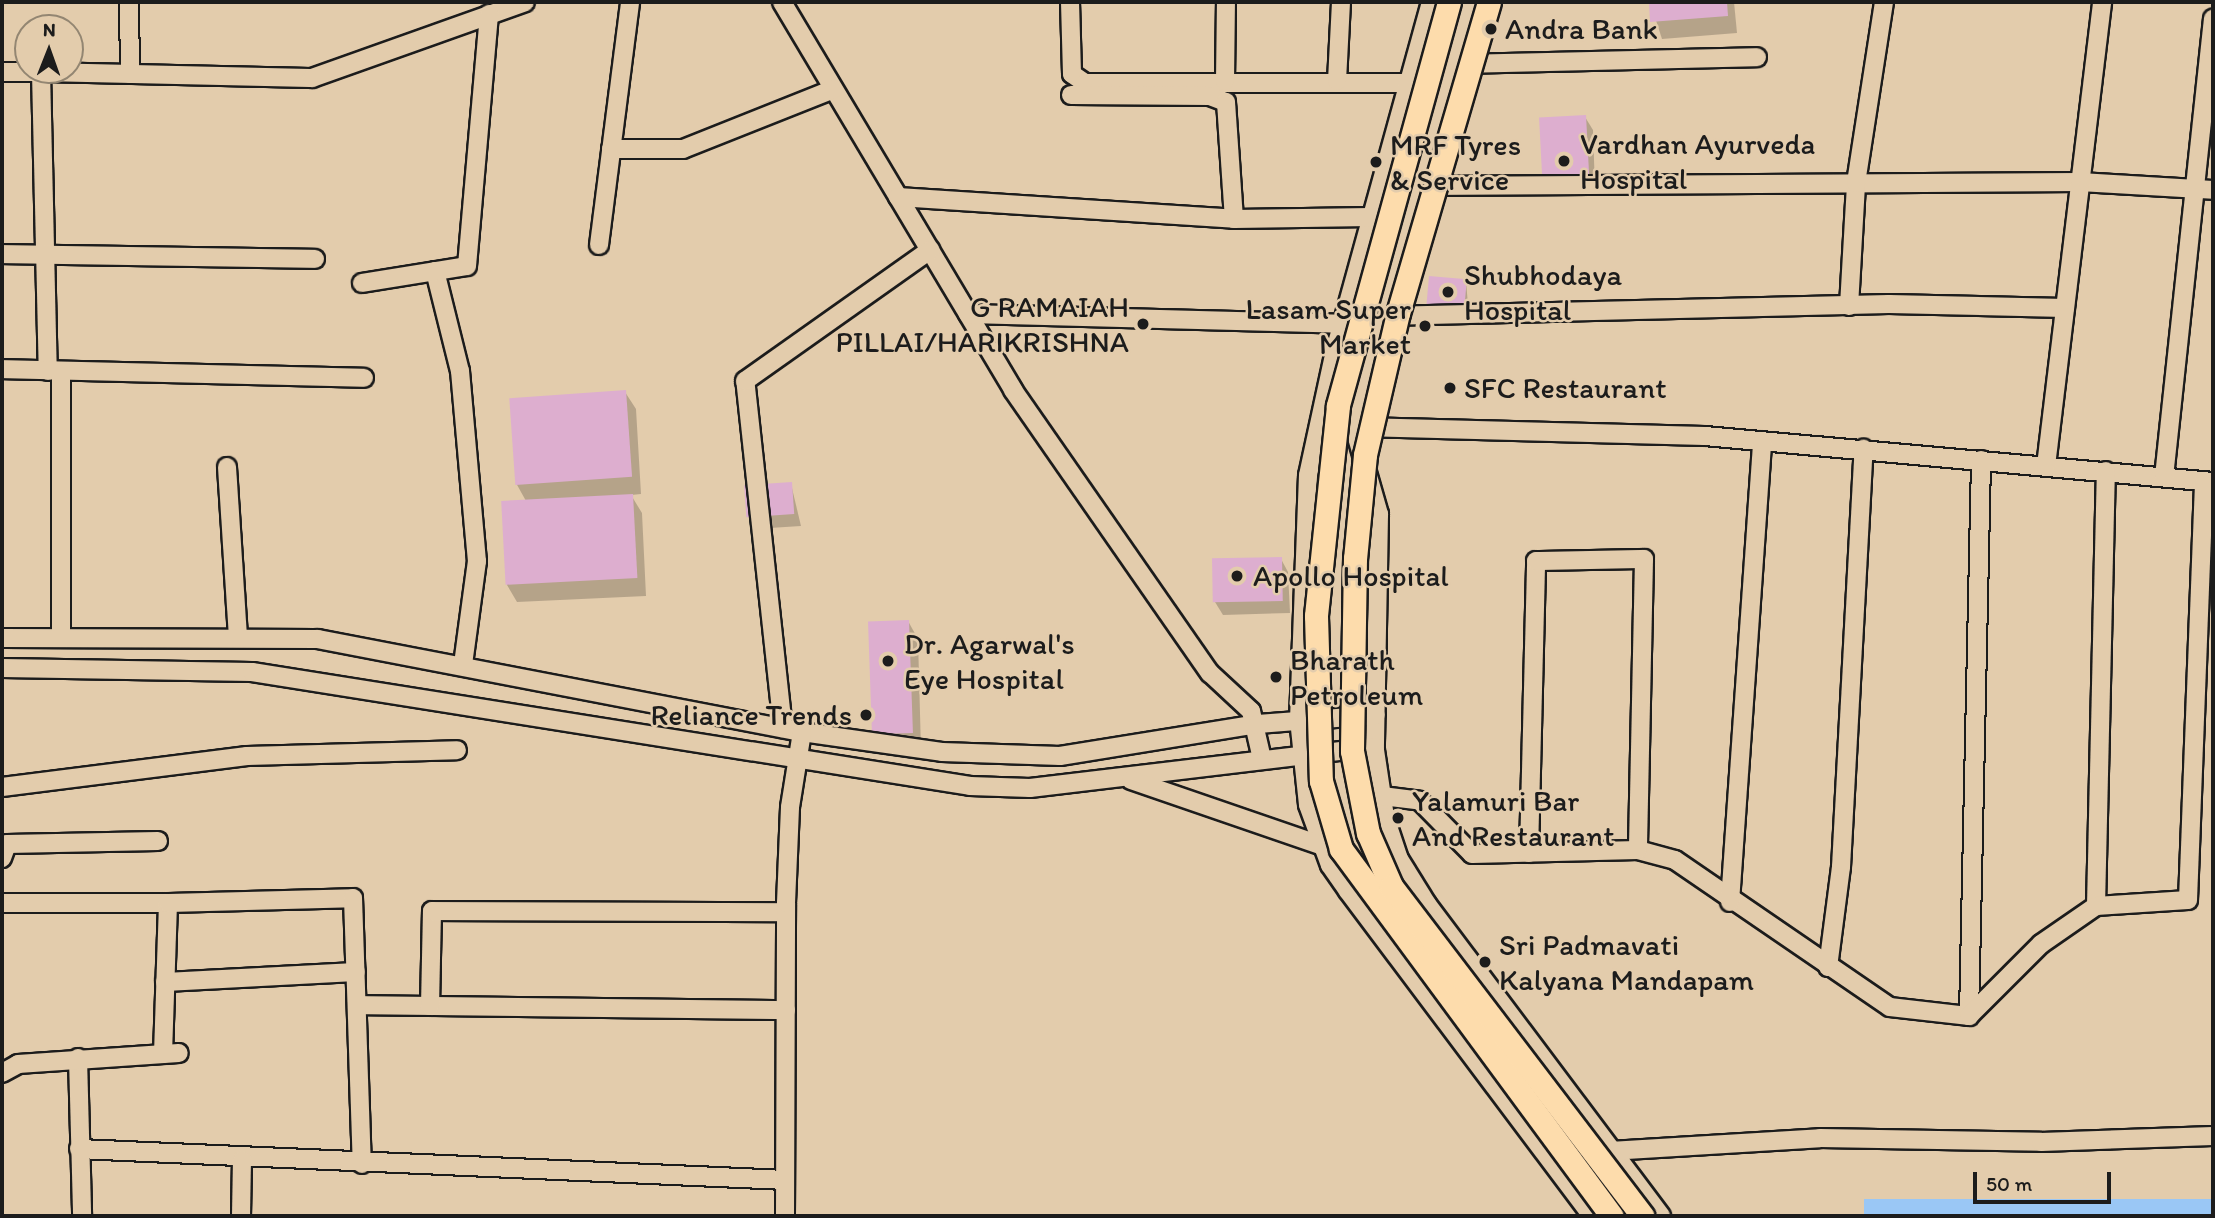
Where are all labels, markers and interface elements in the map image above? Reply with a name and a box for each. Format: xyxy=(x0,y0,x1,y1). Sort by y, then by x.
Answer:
place label: Andra Bank xyxy=(1505,11,1659,47)
north arrow xyxy=(14,14,84,84)
text: N xyxy=(43,18,56,41)
marker: Andra Bank xyxy=(1483,21,1499,37)
place label: Vardhan Ayurveda Hospital xyxy=(1580,126,1815,196)
place label: MRF Tyres & Service xyxy=(1390,127,1521,198)
marker: Vardhan Ayurveda Hospital xyxy=(1554,151,1574,171)
marker: MRF Tyres & Service xyxy=(1368,154,1384,170)
place label: Shubhodaya Hospital xyxy=(1464,257,1622,328)
marker: Shubhodaya Hospital xyxy=(1438,282,1458,302)
place label: G RAMAIAH PILLAI/HARIKRISHNA xyxy=(835,289,1129,360)
place label: Lasam Super Market xyxy=(1246,291,1411,362)
marker: G RAMAIAH PILLAI/HARIKRISHNA xyxy=(1135,316,1151,332)
marker: Lasam Super Market xyxy=(1417,318,1433,334)
place label: SFC Restaurant xyxy=(1464,370,1666,406)
marker: SFC Restaurant xyxy=(1442,380,1458,396)
place label: Apollo Hospital xyxy=(1253,558,1450,594)
marker: Apollo Hospital xyxy=(1227,566,1247,586)
place label: Dr. Agarwal's Eye Hospital xyxy=(904,626,1074,696)
place label: Bharath Petroleum xyxy=(1290,642,1423,712)
marker: Dr. Agarwal's Eye Hospital xyxy=(878,651,898,671)
marker: Bharath Petroleum xyxy=(1268,669,1284,685)
place label: Reliance Trends xyxy=(650,697,852,733)
marker: Reliance Trends xyxy=(858,707,874,723)
place label: Yalamuri Bar And Restaurant xyxy=(1412,783,1615,854)
marker: Yalamuri Bar And Restaurant xyxy=(1390,810,1406,826)
place label: Sri Padmavati Kalyana Mandapam xyxy=(1499,927,1754,998)
marker: Sri Padmavati Kalyana Mandapam xyxy=(1477,954,1493,970)
scale bar xyxy=(1977,1158,2115,1202)
text: 50 m xyxy=(1986,1171,2032,1196)

